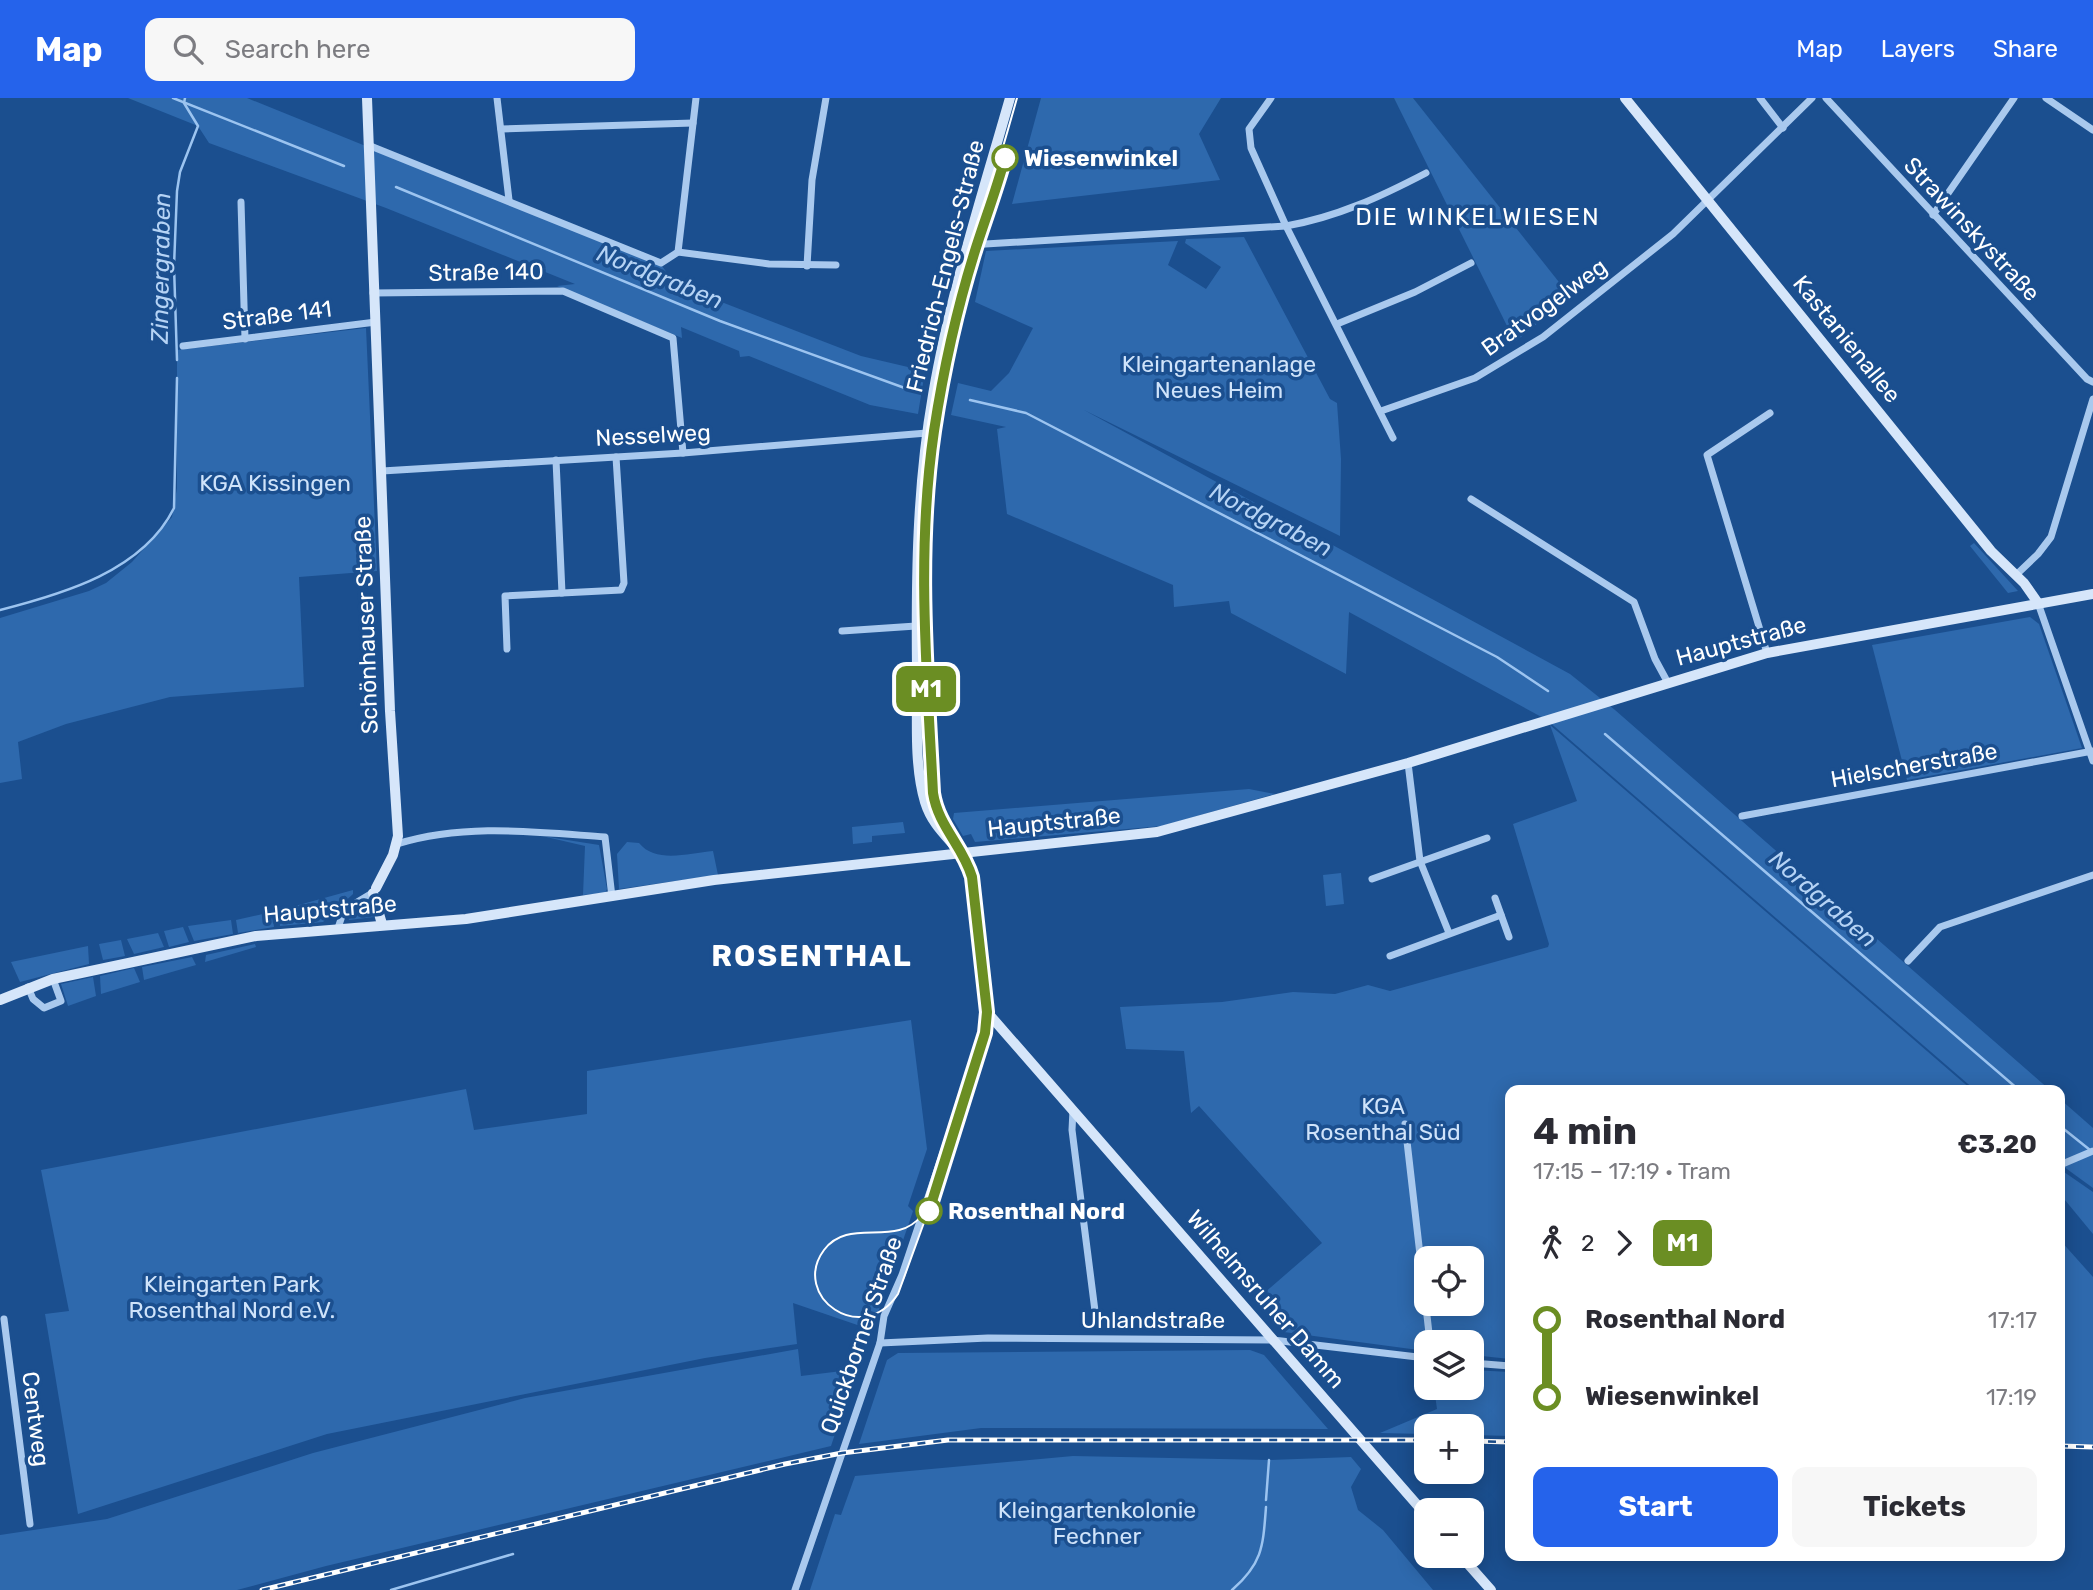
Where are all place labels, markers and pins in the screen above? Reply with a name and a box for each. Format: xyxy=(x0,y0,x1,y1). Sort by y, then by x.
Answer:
place label: Wiesenwinkel xyxy=(1024,144,1178,172)
marker: Wiesenwinkel xyxy=(992,145,1018,171)
place label: Rosenthal Nord xyxy=(948,1197,1125,1225)
marker: Rosenthal Nord xyxy=(916,1198,942,1224)

